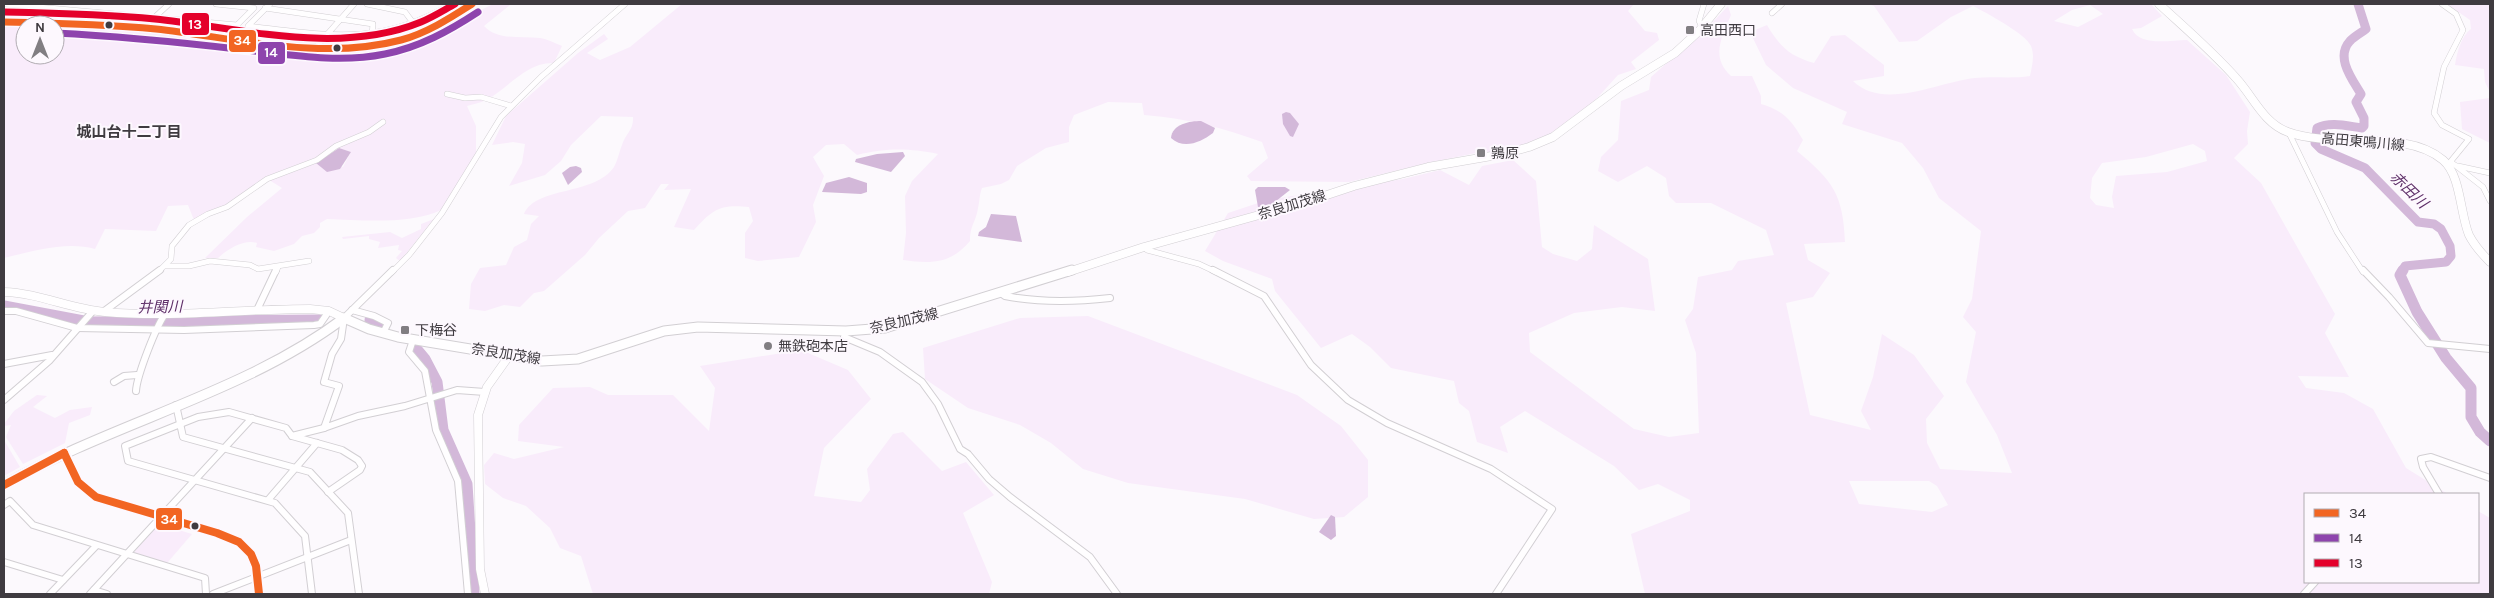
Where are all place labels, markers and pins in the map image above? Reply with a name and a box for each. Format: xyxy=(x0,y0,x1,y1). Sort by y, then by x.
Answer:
unlabelled marker xyxy=(104,20,114,30)
place label: 高田西口 xyxy=(1700,22,1756,39)
marker: 高田西口 xyxy=(1684,24,1696,36)
unlabelled marker xyxy=(332,43,342,53)
place label: 鶉原 xyxy=(1491,145,1519,162)
marker: 鶉原 xyxy=(1475,147,1487,159)
place label: 下梅谷 xyxy=(415,322,457,339)
marker: 下梅谷 xyxy=(399,324,411,336)
place label: 無鉄砲本店 xyxy=(778,338,848,355)
marker: 無鉄砲本店 xyxy=(762,340,774,352)
unlabelled marker xyxy=(190,521,200,531)

